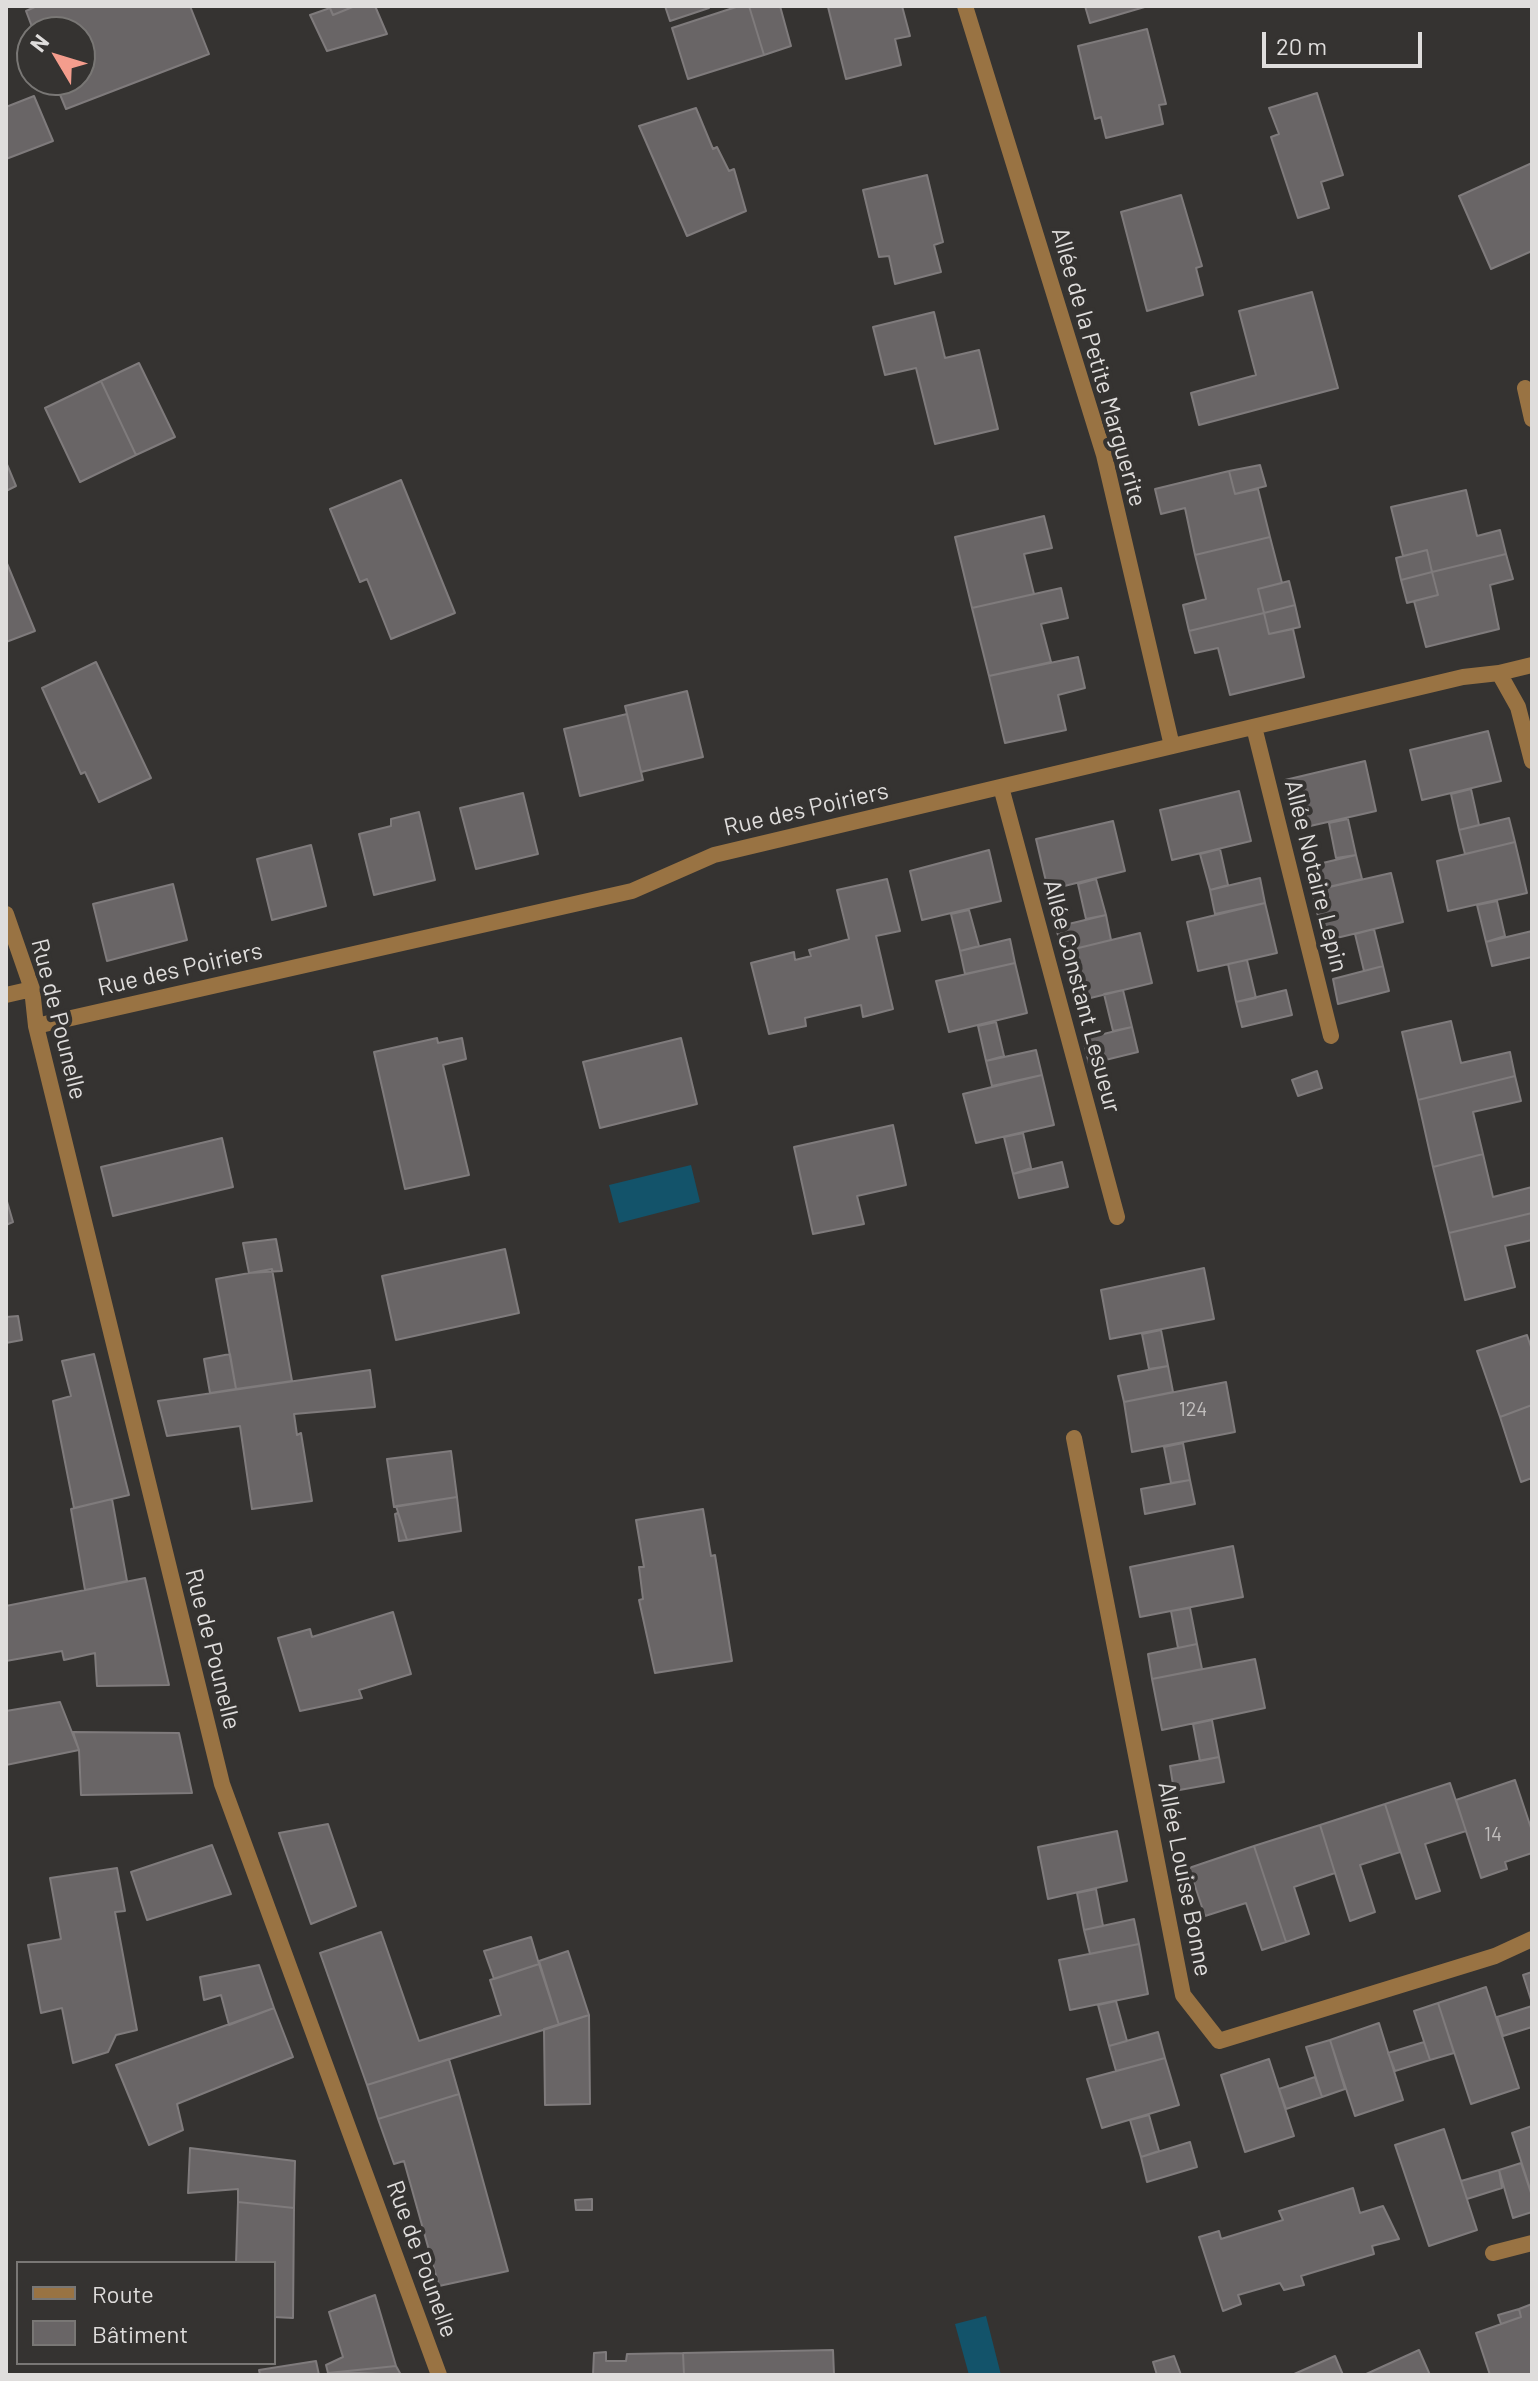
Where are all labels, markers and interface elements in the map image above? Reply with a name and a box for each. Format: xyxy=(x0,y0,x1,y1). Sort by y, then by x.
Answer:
north arrow xyxy=(16,16,96,96)
scale bar xyxy=(1266,16,1426,66)
text: N xyxy=(24,29,53,56)
text: 20 m xyxy=(1276,31,1327,60)
street label: Allée de la Petite Marguerite xyxy=(1045,224,1153,510)
street label: Rue des Poiriers xyxy=(721,776,891,842)
street label: Allée Notaire Lepin xyxy=(1278,777,1354,975)
street label: Allée Constant Lesueur xyxy=(1037,876,1127,1116)
street label: Rue de Pounelle xyxy=(25,935,93,1103)
street label: Rue des Poiriers xyxy=(95,936,265,1002)
house number: 124 xyxy=(1179,1397,1207,1421)
street label: Rue de Pounelle xyxy=(179,1565,247,1733)
street label: Allée Louise Bonne xyxy=(1152,1779,1218,1979)
house number: 14 xyxy=(1484,1822,1502,1846)
street label: Rue de Pounelle xyxy=(380,2177,464,2341)
legend xyxy=(16,2261,276,2365)
text: Route xyxy=(92,2279,154,2308)
text: Bâtiment xyxy=(92,2319,188,2348)

